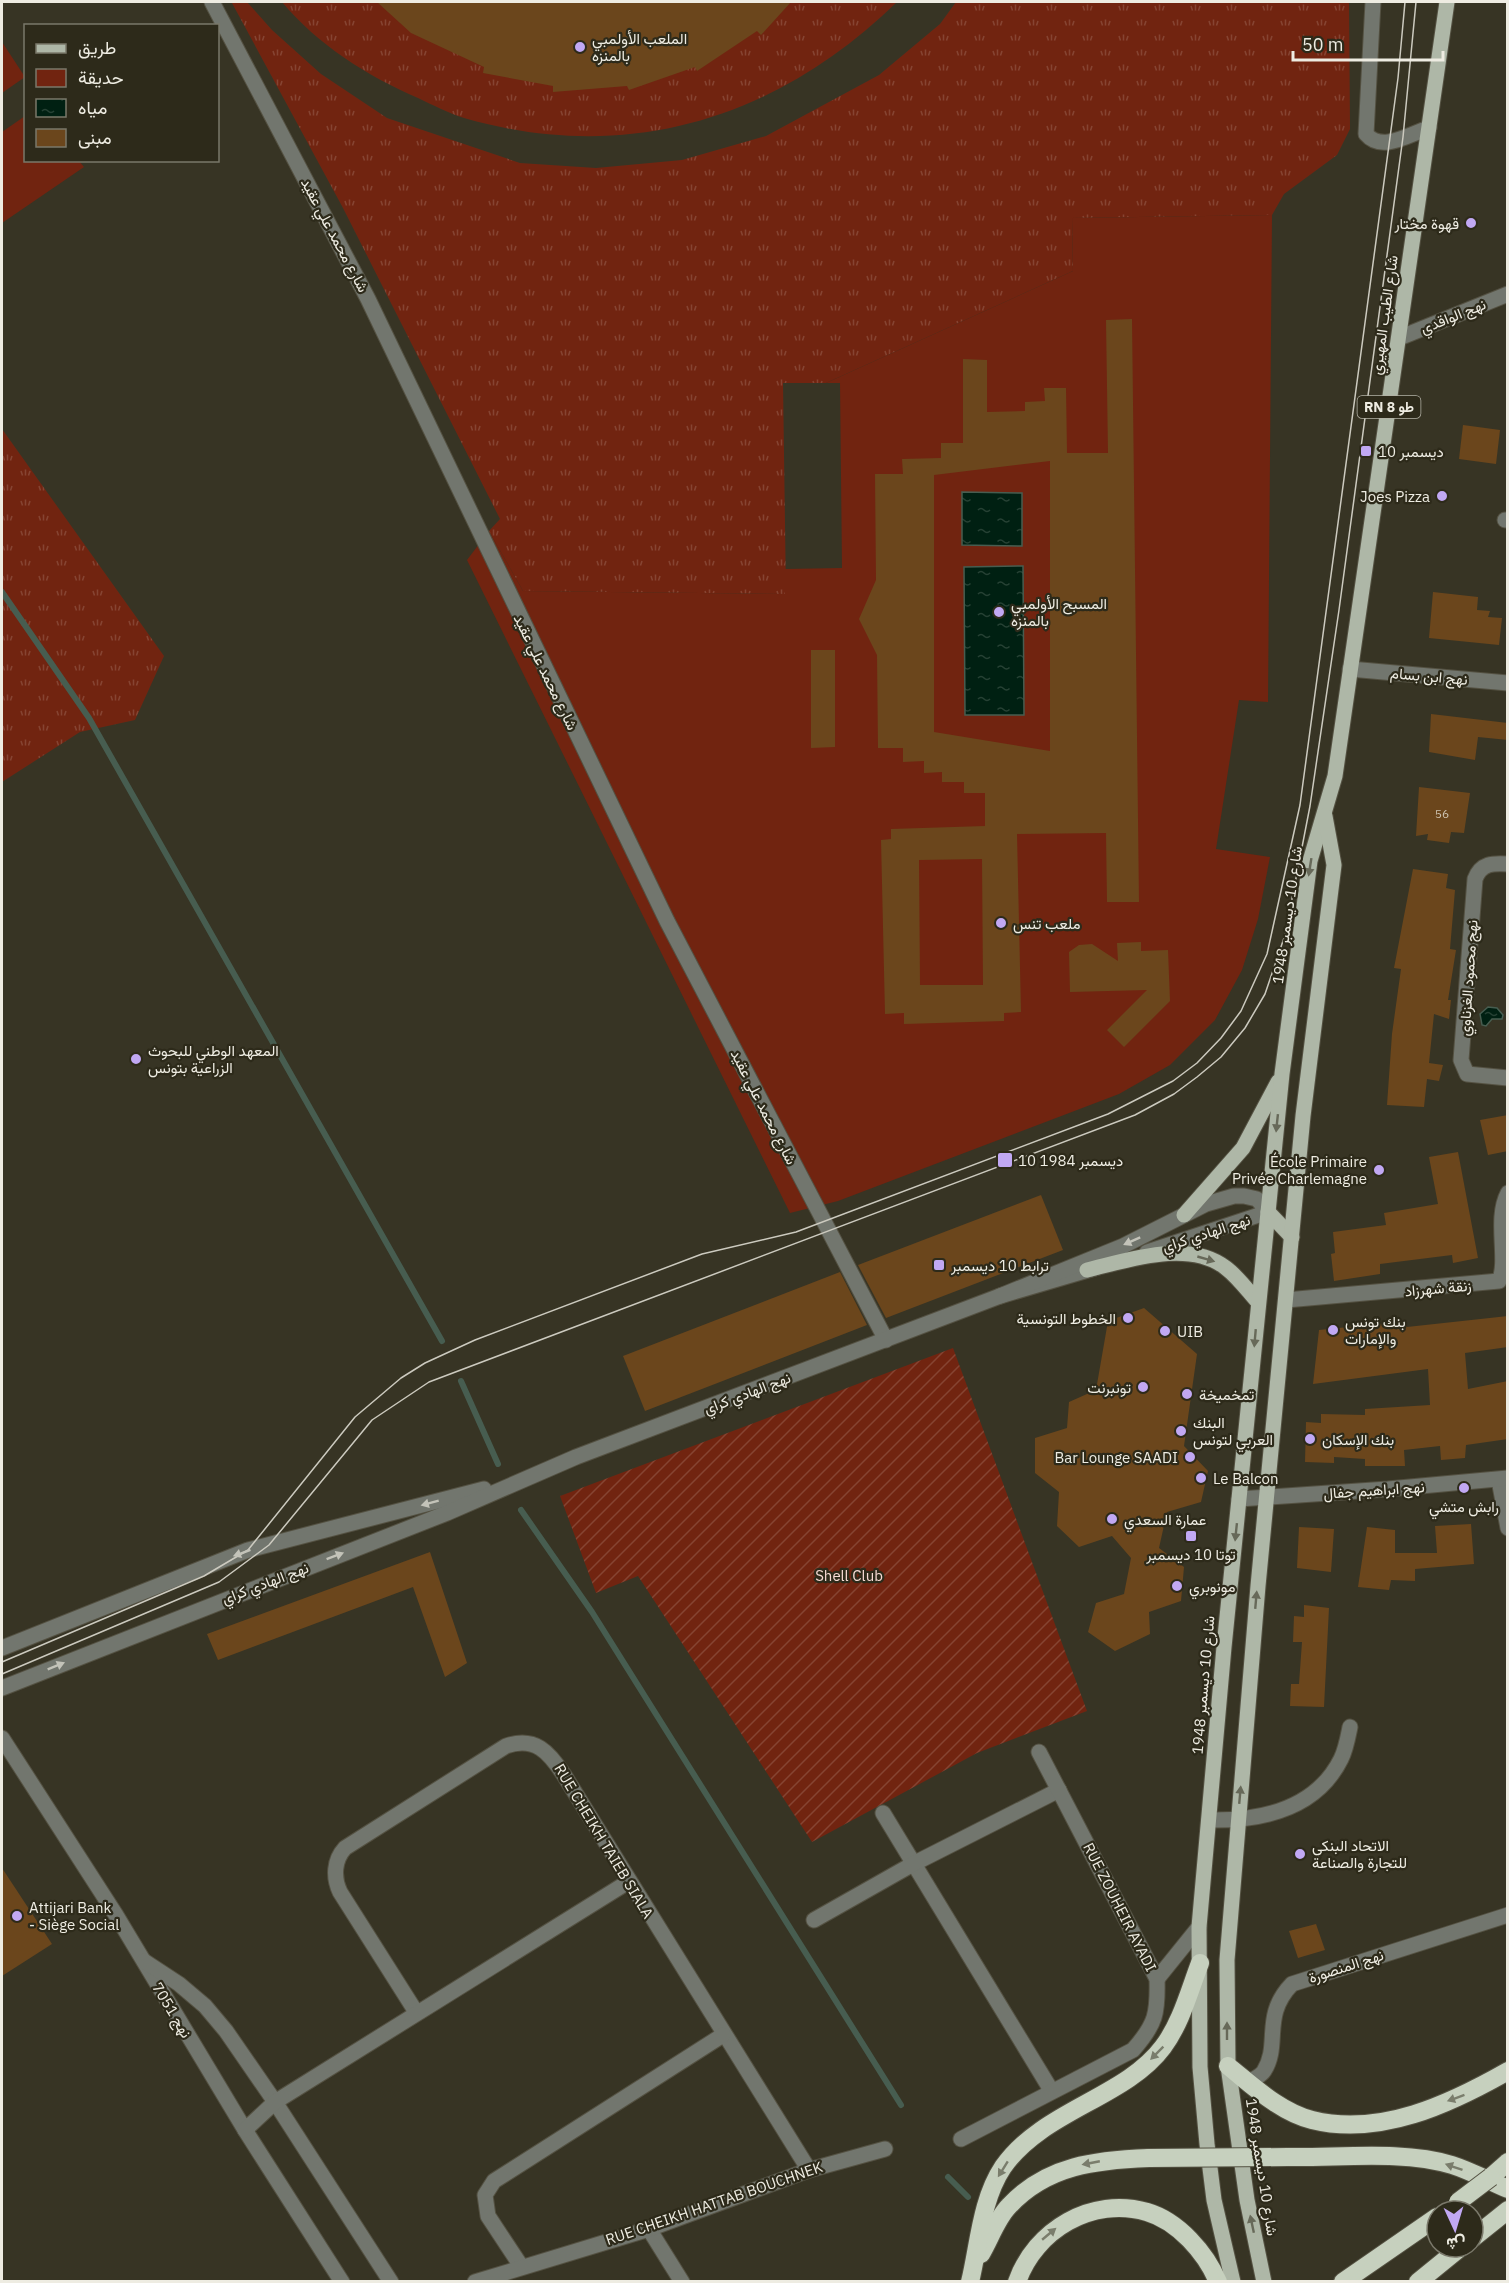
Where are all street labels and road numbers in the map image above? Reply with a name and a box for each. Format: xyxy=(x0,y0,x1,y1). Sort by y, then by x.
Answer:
street label: شارع محمد علي عقيد xyxy=(293,175,373,297)
street label: شارع الطيب المهيري xyxy=(1366,254,1406,377)
street label: نهج الواقدي xyxy=(1417,294,1490,341)
road number: RN 8 طو xyxy=(1358,396,1420,418)
street label: شارع محمد علي عقيد xyxy=(506,611,582,735)
street label: نهج ابن بسام xyxy=(1389,663,1469,691)
street label: شارع 10 ديسمبر 1948 xyxy=(1268,845,1308,985)
street label: نهج محمود الغزناوي xyxy=(1454,919,1486,1037)
street label: شارع محمد علي عقيد xyxy=(723,1046,801,1170)
street label: نهج الهادي كراي xyxy=(1160,1210,1254,1260)
street label: زنقة شهرزاد xyxy=(1404,1276,1472,1300)
street label: نهج الهادي كراي xyxy=(701,1368,795,1422)
street label: نهج ابراهيم جفال xyxy=(1323,1477,1426,1505)
street label: نهج الهادي كراي xyxy=(219,1558,313,1612)
street label: شارع 10 ديسمبر 1948 xyxy=(1187,1615,1221,1755)
street label: RUE CHEIKH TAIEB SIALA xyxy=(550,1760,658,1922)
street label: RUE ZOUHEIR AYADI xyxy=(1079,1839,1161,1975)
street label: نهج المنصورة xyxy=(1306,1945,1386,1989)
street label: نهج 7051 xyxy=(146,1979,196,2042)
street label: شارع 10 ديسمبر 1948 xyxy=(1240,2097,1282,2238)
street label: RUE CHEIKH HATTAB BOUCHNEK xyxy=(603,2157,825,2249)

